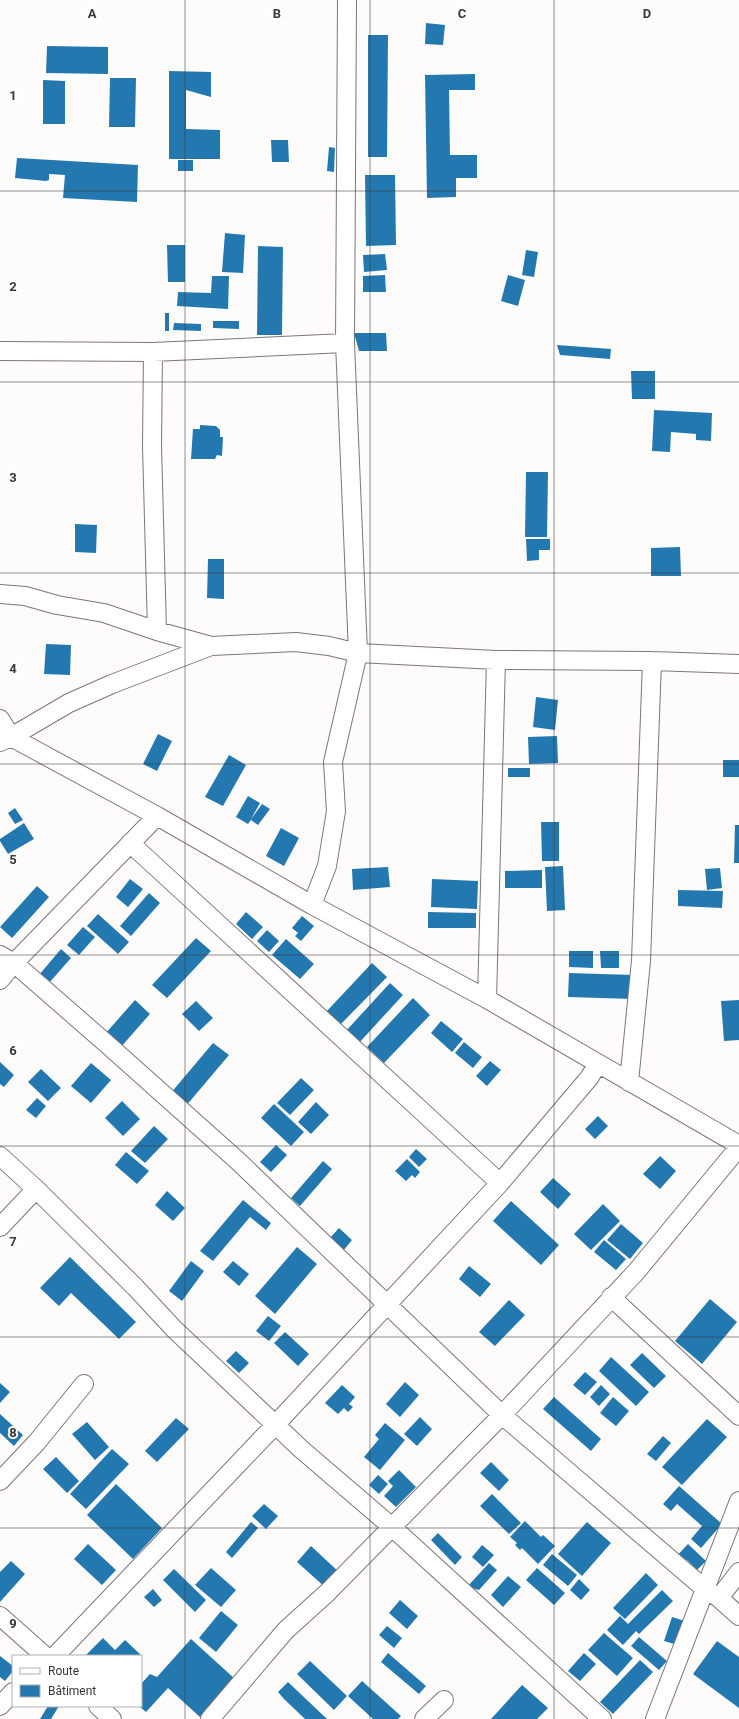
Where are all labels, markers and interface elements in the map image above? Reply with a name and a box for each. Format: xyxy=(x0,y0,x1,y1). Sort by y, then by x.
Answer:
text: A xyxy=(88,6,97,21)
text: B xyxy=(273,6,281,21)
text: C xyxy=(458,6,467,21)
text: D xyxy=(643,6,651,21)
text: 1 xyxy=(9,88,17,103)
text: 2 xyxy=(9,279,17,294)
text: 3 xyxy=(9,470,17,485)
text: 4 xyxy=(9,661,17,676)
text: 5 xyxy=(9,852,17,867)
text: 6 xyxy=(9,1043,17,1058)
text: 7 xyxy=(9,1234,17,1249)
text: 8 xyxy=(9,1425,17,1440)
text: 9 xyxy=(9,1616,17,1631)
legend xyxy=(12,1655,142,1707)
text: Route xyxy=(48,1664,79,1678)
text: Bâtiment xyxy=(48,1684,96,1698)

